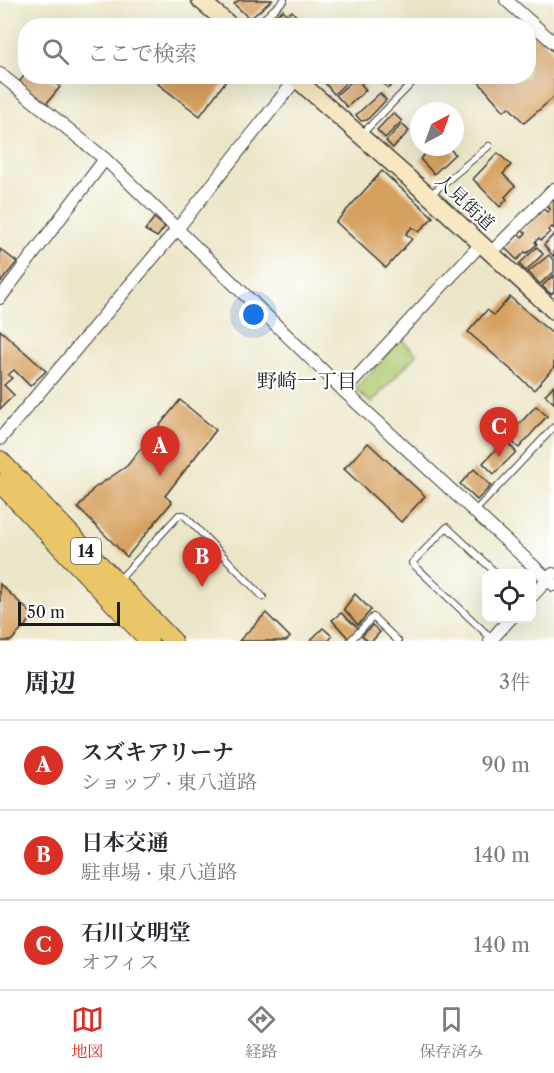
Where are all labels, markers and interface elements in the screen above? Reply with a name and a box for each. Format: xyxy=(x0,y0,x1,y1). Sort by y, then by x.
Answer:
search box xyxy=(18,18,536,84)
icon: search xyxy=(39,35,72,68)
text: ここで検索 xyxy=(87,40,197,67)
north arrow xyxy=(410,102,464,156)
street label: 人見街道 xyxy=(431,169,499,235)
your location xyxy=(239,300,268,329)
district label: 野崎一丁目 xyxy=(257,369,357,393)
pin: C xyxy=(480,408,518,457)
pin: A xyxy=(140,426,180,476)
road number: 14 xyxy=(71,538,101,564)
pin: B xyxy=(182,538,222,587)
map controls xyxy=(482,569,536,623)
button: locate xyxy=(482,569,536,623)
scale bar xyxy=(18,599,120,626)
text: 50 m xyxy=(27,602,65,622)
text: 周辺 xyxy=(24,667,76,699)
text: 3件 xyxy=(499,670,530,694)
text: スズキアリーナ xyxy=(81,739,234,766)
text: A xyxy=(36,753,51,777)
text: 90 m xyxy=(482,753,530,777)
text: ショップ · 東八道路 xyxy=(81,770,257,794)
text: 日本交通 xyxy=(81,829,169,856)
text: B xyxy=(36,843,51,867)
text: 140 m xyxy=(473,843,530,867)
text: 駐車場 · 東八道路 xyxy=(81,860,237,884)
text: 石川文明堂 xyxy=(81,919,191,946)
text: C xyxy=(35,933,52,957)
text: 140 m xyxy=(473,933,530,957)
text: オフィス xyxy=(81,950,159,974)
tab: 地図 xyxy=(71,1003,104,1062)
tab: 経路 xyxy=(245,1003,278,1062)
tab: 保存済み xyxy=(419,1003,483,1062)

